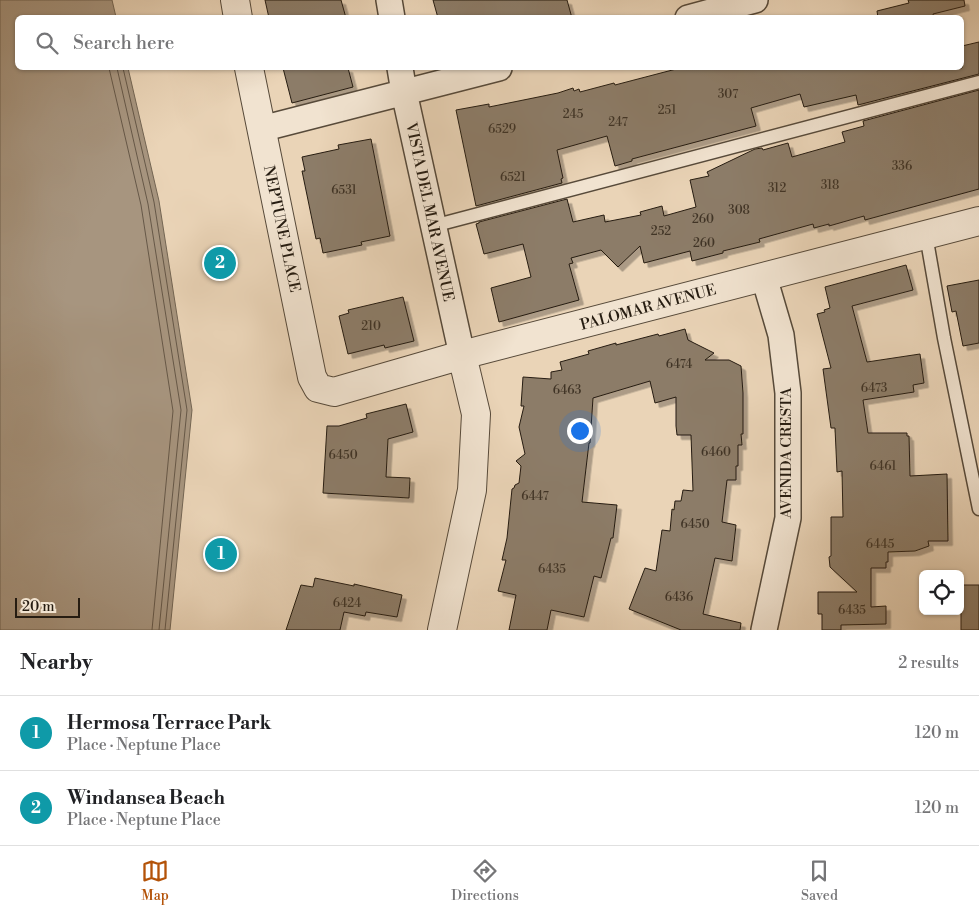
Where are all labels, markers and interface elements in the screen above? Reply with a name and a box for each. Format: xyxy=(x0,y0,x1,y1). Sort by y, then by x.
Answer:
search box xyxy=(15,15,964,70)
icon: search xyxy=(33,29,61,57)
text: Search here xyxy=(73,31,174,55)
house number: 307 xyxy=(718,87,738,102)
house number: 251 xyxy=(658,103,677,118)
house number: 245 xyxy=(563,107,584,122)
house number: 247 xyxy=(608,115,628,130)
street label: VISTA DEL MAR AVENUE xyxy=(401,120,458,303)
house number: 6529 xyxy=(488,122,516,137)
house number: 336 xyxy=(892,159,912,174)
street label: NEPTUNE PLACE xyxy=(259,164,304,294)
house number: 6521 xyxy=(500,170,527,185)
house number: 318 xyxy=(821,178,839,193)
house number: 312 xyxy=(768,181,786,196)
house number: 6531 xyxy=(331,183,358,198)
house number: 308 xyxy=(728,203,750,218)
house number: 260 xyxy=(692,212,714,227)
house number: 252 xyxy=(651,224,671,239)
house number: 260 xyxy=(693,236,715,251)
pin: 2 xyxy=(204,244,236,282)
street label: PALOMAR AVENUE xyxy=(578,280,718,335)
house number: 210 xyxy=(361,319,381,334)
house number: 6474 xyxy=(666,357,692,372)
house number: 6473 xyxy=(861,381,888,396)
house number: 6463 xyxy=(553,383,582,398)
street label: AVENIDA CRESTA xyxy=(777,387,796,519)
your location xyxy=(567,418,593,444)
house number: 6460 xyxy=(701,445,731,460)
house number: 6450 xyxy=(328,448,358,463)
house number: 6461 xyxy=(870,459,897,474)
house number: 6447 xyxy=(521,489,549,504)
house number: 6450 xyxy=(680,517,710,532)
pin: 1 xyxy=(205,535,237,573)
house number: 6445 xyxy=(866,537,895,552)
house number: 6435 xyxy=(538,562,566,577)
map controls xyxy=(919,570,964,615)
button: locate xyxy=(919,570,964,615)
house number: 6436 xyxy=(665,590,693,605)
scale bar xyxy=(15,595,80,618)
house number: 6424 xyxy=(333,596,361,611)
text: 20 m xyxy=(22,598,54,616)
house number: 6435 xyxy=(838,603,866,618)
text: Nearby xyxy=(20,650,93,676)
text: 2 results xyxy=(898,653,959,673)
text: Hermosa Terrace Park xyxy=(67,711,271,735)
text: 1 xyxy=(32,723,40,743)
text: 120 m xyxy=(915,723,959,743)
text: Place · Neptune Place xyxy=(67,735,221,755)
text: Windansea Beach xyxy=(67,786,225,810)
text: 2 xyxy=(31,798,41,818)
text: 120 m xyxy=(915,798,959,818)
text: Place · Neptune Place xyxy=(67,810,221,830)
tab: Map xyxy=(141,857,169,905)
tab: Directions xyxy=(451,857,519,905)
tab: Saved xyxy=(801,857,838,905)

